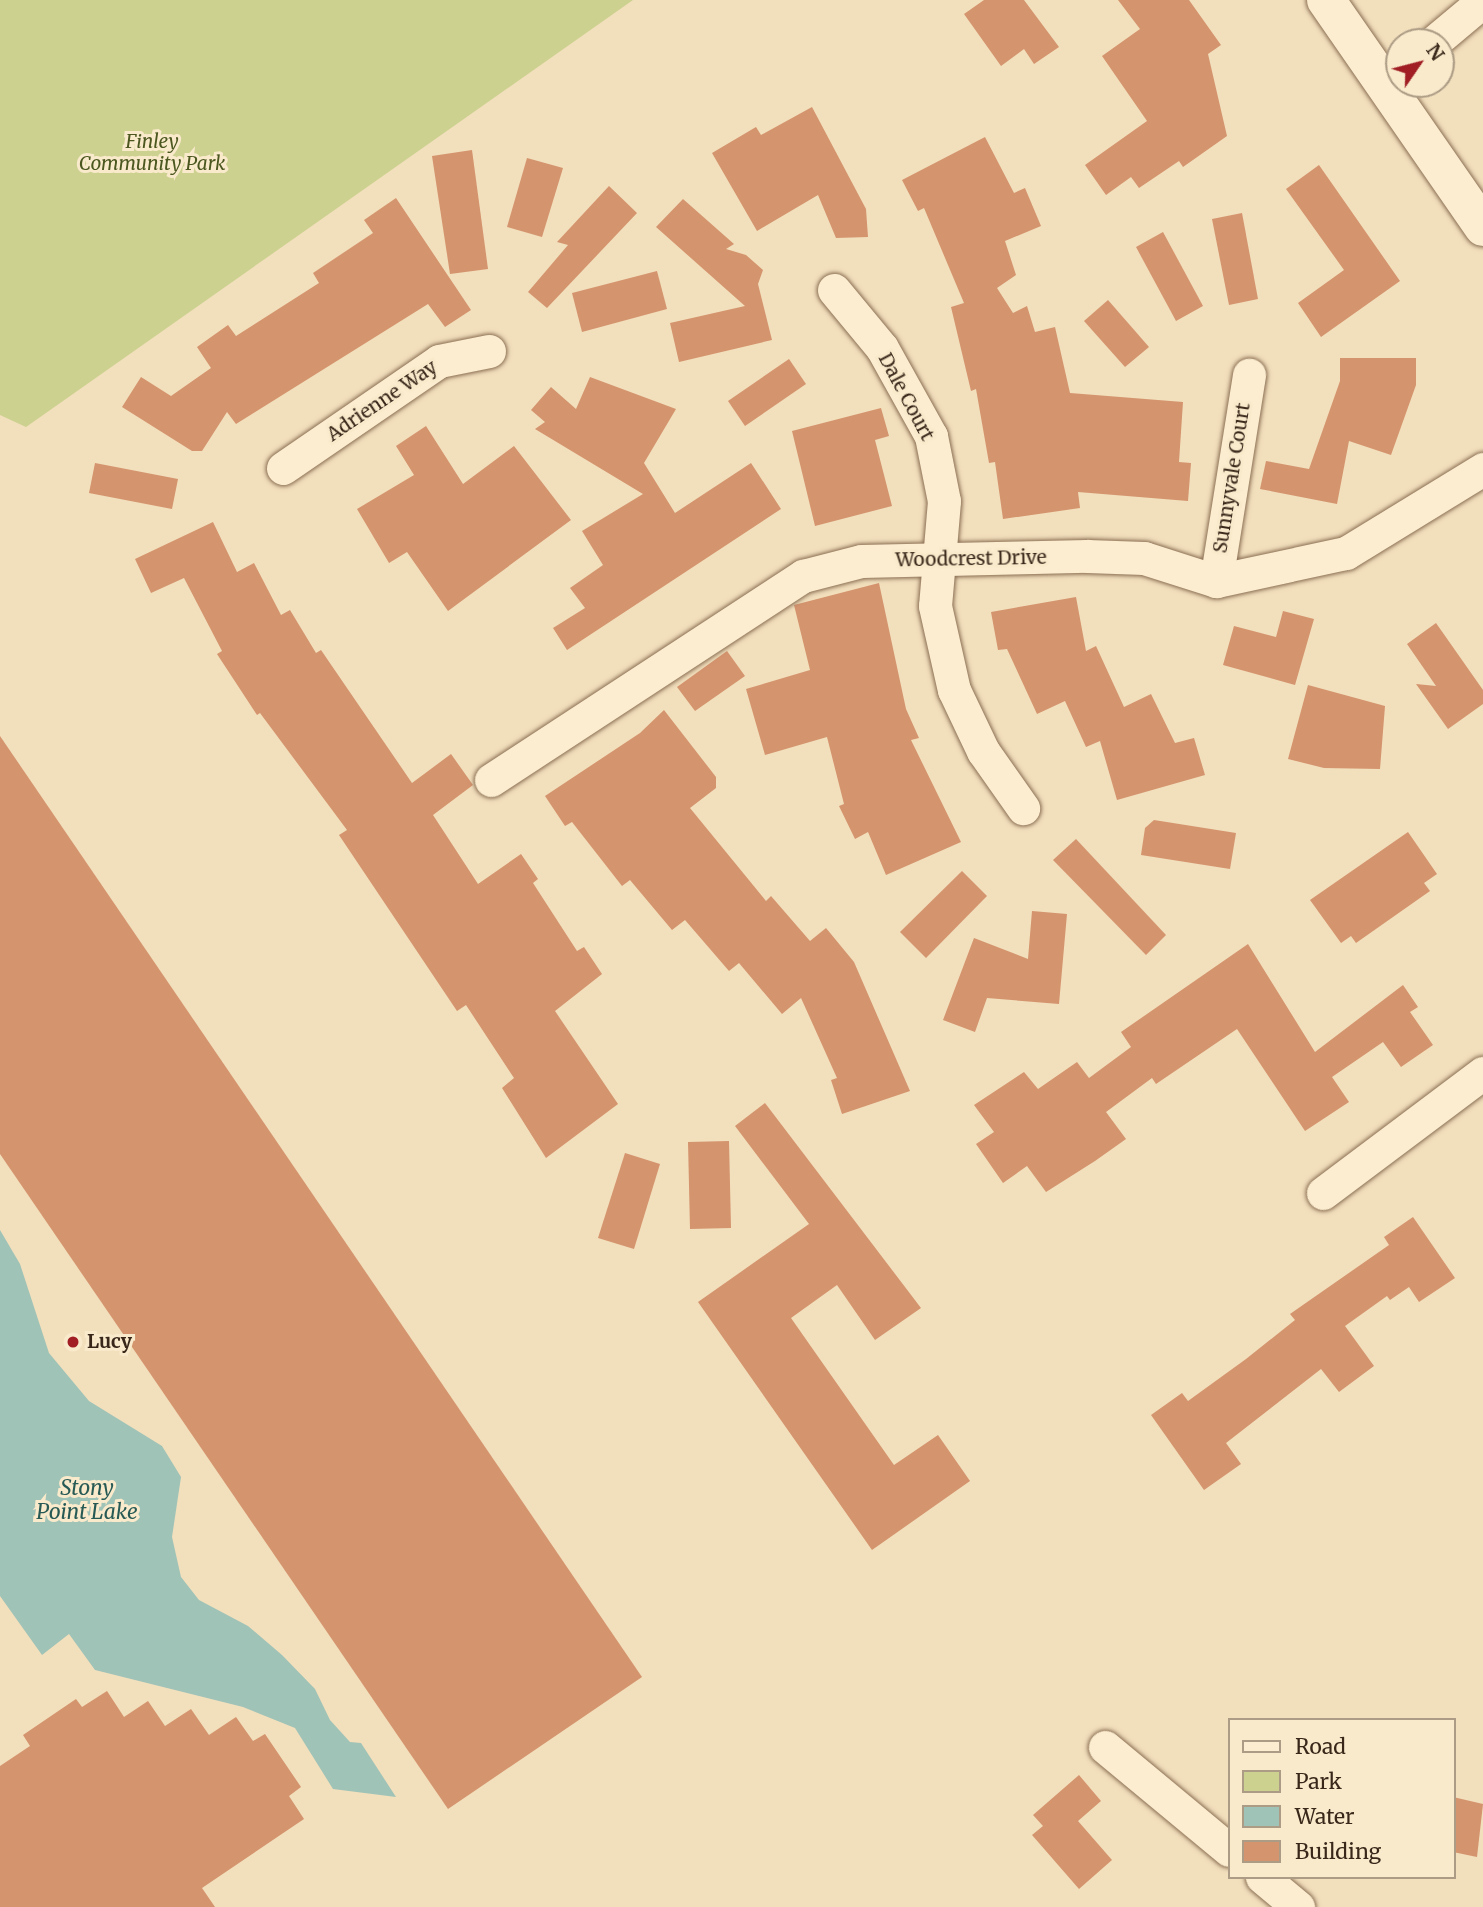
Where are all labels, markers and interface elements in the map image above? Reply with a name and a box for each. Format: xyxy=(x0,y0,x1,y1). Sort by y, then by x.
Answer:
north arrow xyxy=(1385,28,1455,98)
text: N xyxy=(1421,39,1450,65)
park label: Finley Community Park xyxy=(79,131,225,175)
street label: Dale Court xyxy=(873,349,939,445)
street label: Adrienne Way xyxy=(323,356,441,446)
street label: Sunnyvale Court xyxy=(1209,401,1255,555)
street label: Woodcrest Drive xyxy=(895,546,1047,572)
place label: Lucy xyxy=(87,1331,132,1353)
marker: Lucy xyxy=(65,1334,81,1350)
water label: Stony Point Lake xyxy=(36,1475,138,1525)
legend xyxy=(1228,1718,1455,1879)
text: Road xyxy=(1295,1733,1346,1760)
text: Park xyxy=(1295,1768,1342,1795)
text: Water xyxy=(1295,1803,1354,1830)
text: Building xyxy=(1295,1838,1381,1865)

